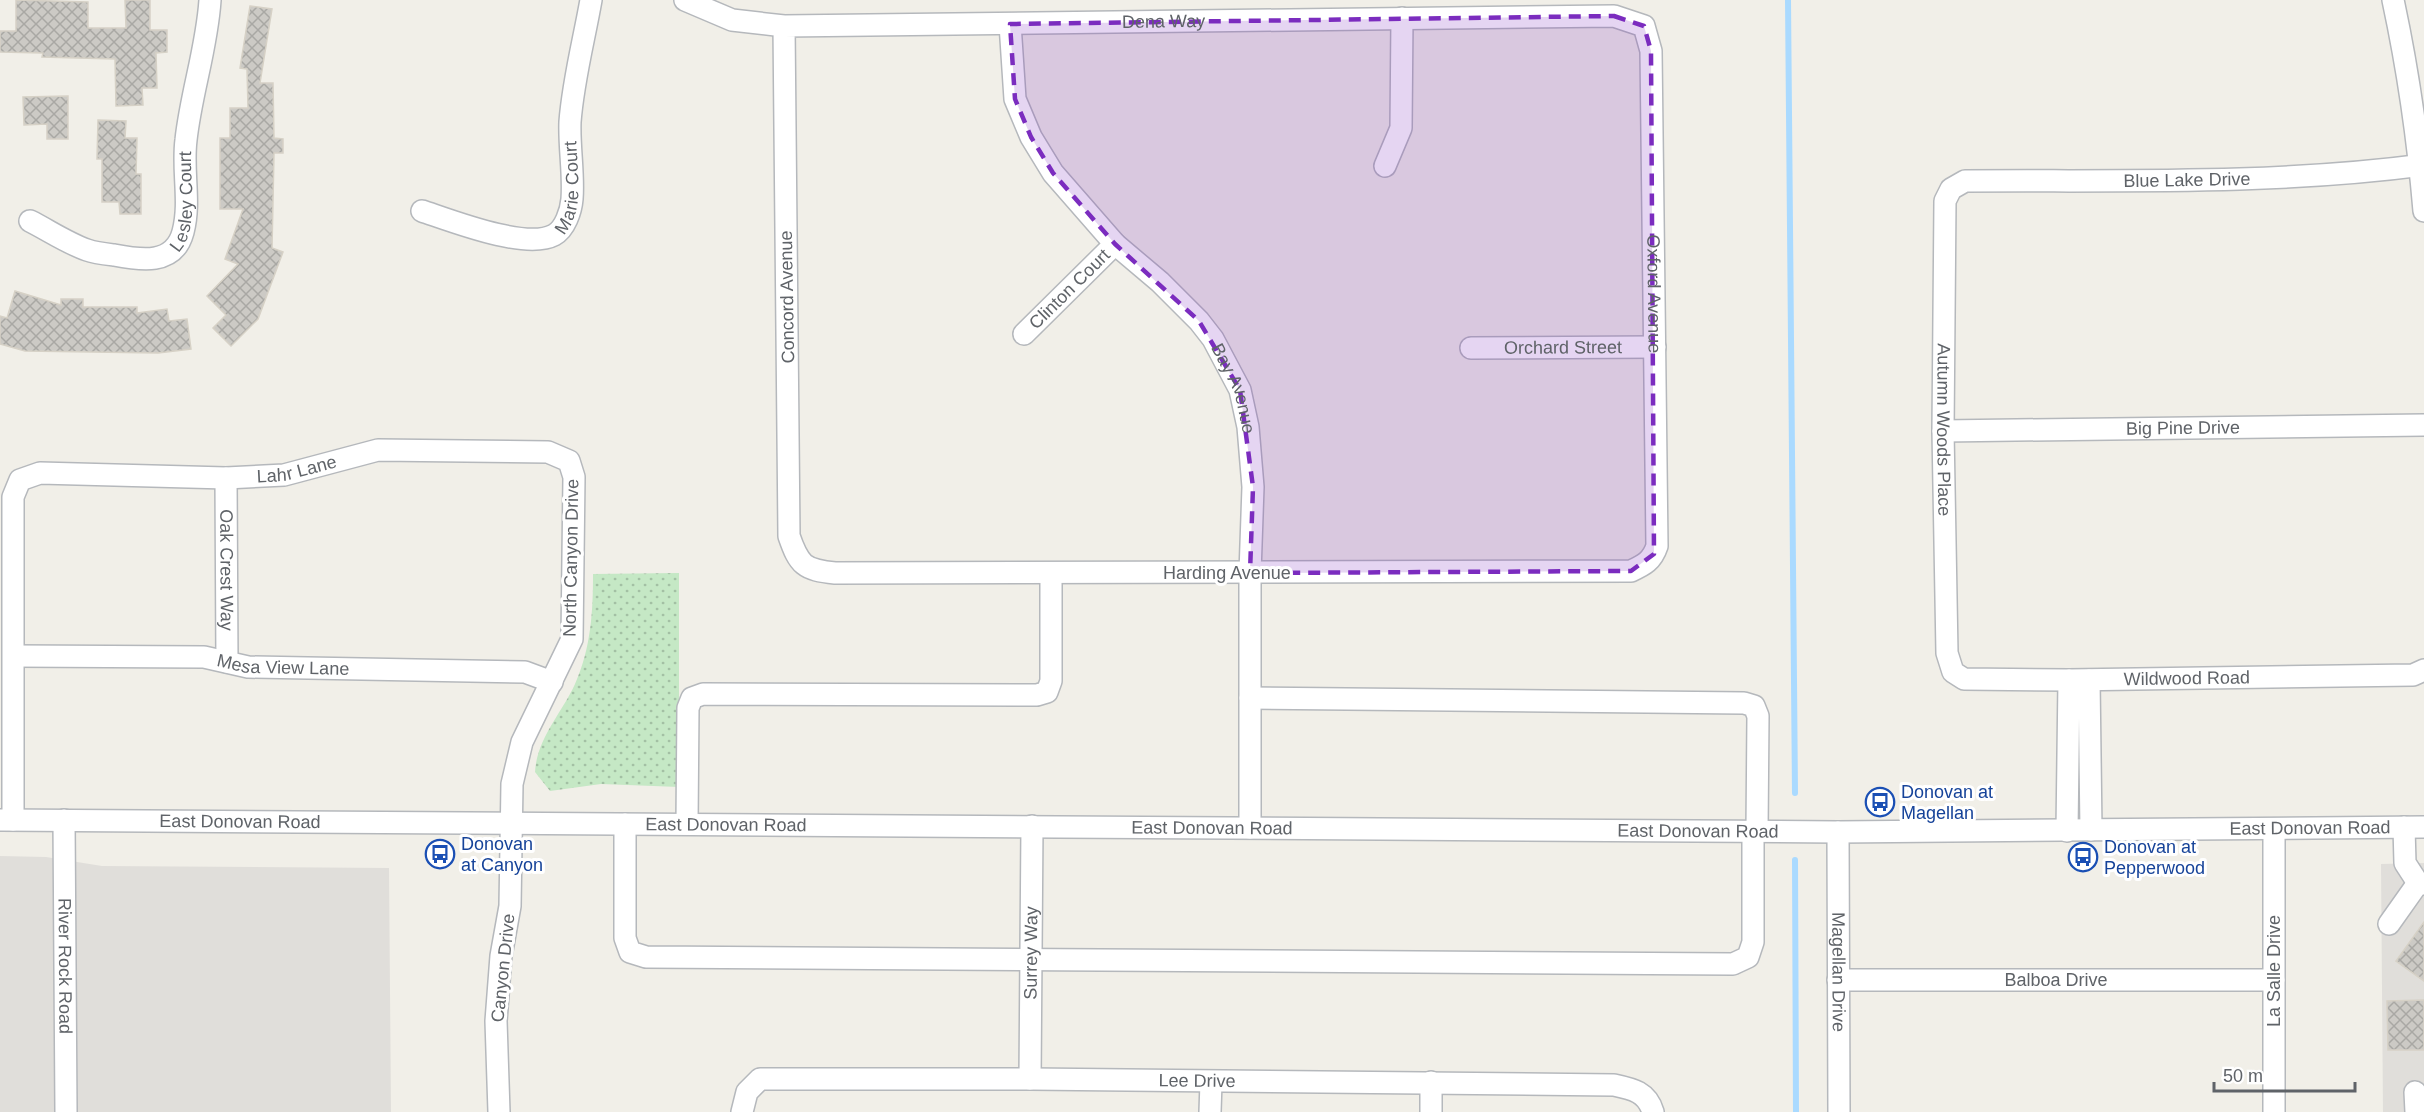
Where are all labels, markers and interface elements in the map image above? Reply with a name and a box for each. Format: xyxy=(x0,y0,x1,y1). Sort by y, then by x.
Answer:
street label: Dena Way xyxy=(1122,11,1205,32)
street label: Marie Court xyxy=(551,141,583,238)
street label: Lesley Court xyxy=(166,151,196,256)
street label: Blue Lake Drive xyxy=(2123,169,2251,191)
street label: Concord Avenue xyxy=(776,230,798,364)
street label: Oxford Avenue xyxy=(1643,234,1665,353)
street label: Clinton Court xyxy=(1025,245,1114,333)
street label: Orchard Street xyxy=(1504,337,1622,358)
street label: Bay Avenue xyxy=(1207,340,1259,434)
street label: Autumn Woods Place xyxy=(1933,343,1955,516)
street label: Big Pine Drive xyxy=(2126,417,2240,439)
street label: Lahr Lane xyxy=(256,451,339,486)
street label: North Canyon Drive xyxy=(560,479,582,637)
street label: Oak Crest Way xyxy=(216,509,237,631)
street label: Harding Avenue xyxy=(1163,563,1291,583)
street label: Mesa View Lane xyxy=(215,650,349,679)
street label: Wildwood Road xyxy=(2124,667,2250,689)
place label: Donovan at Magellan xyxy=(1901,782,1993,823)
bus stop icon: Donovan at Magellan xyxy=(1864,786,1896,818)
street label: East Donovan Road xyxy=(159,811,321,832)
street label: East Donovan Road xyxy=(645,814,807,835)
street label: East Donovan Road xyxy=(1131,817,1293,838)
street label: East Donovan Road xyxy=(2229,817,2391,839)
street label: East Donovan Road xyxy=(1617,821,1779,842)
place label: Donovan at Canyon xyxy=(461,834,543,875)
place label: Donovan at Pepperwood xyxy=(2104,837,2205,878)
bus stop icon: Donovan at Canyon xyxy=(424,838,456,870)
bus stop icon: Donovan at Pepperwood xyxy=(2067,841,2099,873)
street label: River Rock Road xyxy=(55,898,75,1034)
street label: Surrey Way xyxy=(1021,906,1041,1000)
street label: Magellan Drive xyxy=(1828,912,1849,1032)
street label: Canyon Drive xyxy=(487,913,519,1023)
street label: La Salle Drive xyxy=(2264,915,2284,1027)
street label: Balboa Drive xyxy=(2004,970,2108,990)
scale bar xyxy=(2214,1055,2355,1093)
text: 50 m xyxy=(2223,1066,2263,1086)
street label: Lee Drive xyxy=(1158,1070,1236,1091)

